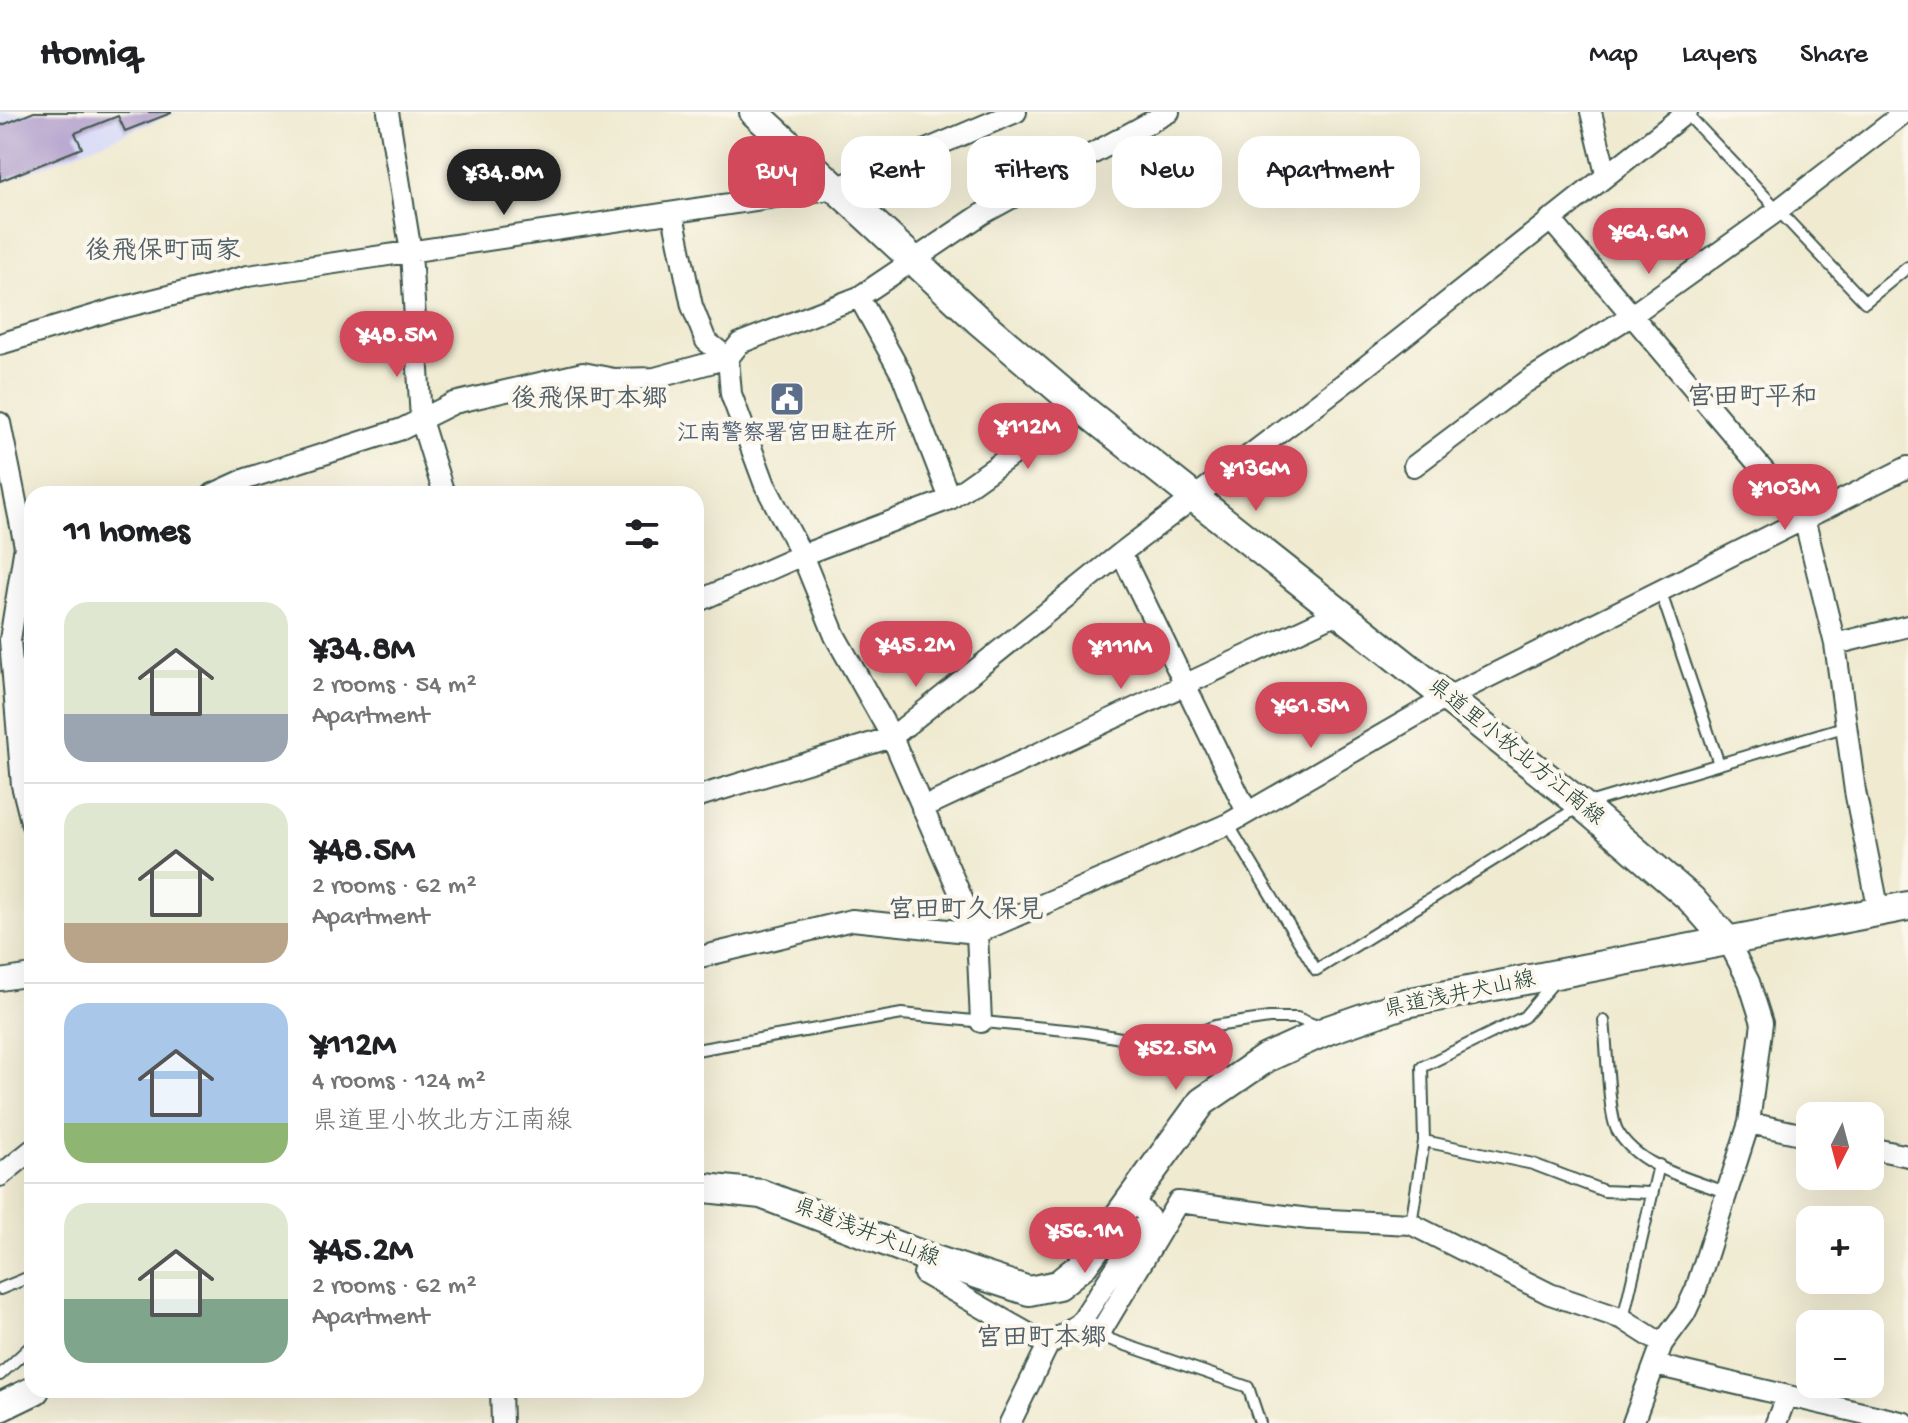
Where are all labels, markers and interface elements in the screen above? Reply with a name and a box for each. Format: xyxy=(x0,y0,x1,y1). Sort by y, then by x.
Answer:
text: Homiq xyxy=(40,33,139,77)
text: Map xyxy=(1589,39,1638,72)
text: Layers xyxy=(1682,39,1756,72)
text: Share xyxy=(1800,39,1868,72)
chip: Buy xyxy=(728,136,825,208)
chip: Rent xyxy=(841,136,951,208)
chip: Filters xyxy=(967,136,1096,208)
chip: New xyxy=(1112,136,1222,208)
chip: Apartment xyxy=(1238,136,1420,208)
pin: ¥34.8M xyxy=(439,149,569,217)
text: ¥34.8M xyxy=(465,159,543,190)
pin: ¥64.6M xyxy=(1584,208,1714,276)
text: ¥64.6M xyxy=(1611,218,1687,249)
district label: 後飛保町両家 xyxy=(85,236,241,269)
pin: ¥48.5M xyxy=(332,311,462,379)
text: ¥48.5M xyxy=(358,321,436,352)
public building icon: 江南警察署宮田駐在所 xyxy=(768,380,806,418)
district label: 宮田町平和 xyxy=(1687,382,1817,415)
district label: 後飛保町本郷 xyxy=(511,384,667,417)
pin: ¥112M xyxy=(972,403,1084,471)
text: ¥112M xyxy=(996,413,1060,444)
place label: 江南警察署宮田駐在所 xyxy=(677,420,897,448)
pin: ¥136M xyxy=(1200,445,1312,513)
text: ¥136M xyxy=(1222,455,1290,486)
pin: ¥103M xyxy=(1729,464,1841,532)
text: ¥103M xyxy=(1751,474,1819,505)
icon: filters xyxy=(620,512,664,556)
text: 11 homes xyxy=(64,514,190,554)
pin: ¥45.2M xyxy=(851,621,981,689)
pin: ¥111M xyxy=(1065,623,1177,691)
text: ¥34.8M xyxy=(312,631,414,671)
text: ¥45.2M xyxy=(878,631,954,662)
text: ¥111M xyxy=(1090,633,1152,664)
icon: home xyxy=(128,634,224,730)
text: 2 rooms · 54 m² xyxy=(312,671,477,702)
street label: 県道里小牧北方江南線 xyxy=(1421,673,1609,832)
pin: ¥61.5M xyxy=(1246,682,1376,750)
text: ¥61.5M xyxy=(1273,692,1349,723)
text: Apartment xyxy=(312,702,429,733)
text: ¥48.5M xyxy=(312,832,415,872)
icon: home xyxy=(128,835,224,931)
text: 2 rooms · 62 m² xyxy=(312,872,476,903)
district label: 宮田町久保見 xyxy=(888,895,1044,928)
text: Apartment xyxy=(312,903,429,934)
street label: 県道浅井犬山線 xyxy=(1382,966,1538,1025)
pin: ¥52.5M xyxy=(1111,1024,1241,1092)
text: ¥112M xyxy=(312,1027,396,1067)
text: ¥52.5M xyxy=(1137,1034,1215,1065)
icon: home xyxy=(128,1035,224,1131)
text: 4 rooms · 124 m² xyxy=(312,1067,486,1098)
north arrow xyxy=(1796,1102,1884,1190)
map controls xyxy=(1796,1102,1884,1398)
text: 県道里小牧北方江南線 xyxy=(312,1108,572,1139)
street label: 県道浅井犬山線 xyxy=(789,1193,943,1274)
button: + xyxy=(1796,1206,1884,1294)
pin: ¥56.1M xyxy=(1020,1207,1150,1275)
text: ¥56.1M xyxy=(1047,1217,1123,1248)
text: ¥45.2M xyxy=(312,1232,413,1272)
icon: home xyxy=(128,1235,224,1331)
text: 2 rooms · 62 m² xyxy=(312,1272,476,1303)
text: Apartment xyxy=(312,1303,429,1334)
button: − xyxy=(1796,1310,1884,1398)
district label: 宮田町本郷 xyxy=(976,1323,1106,1356)

